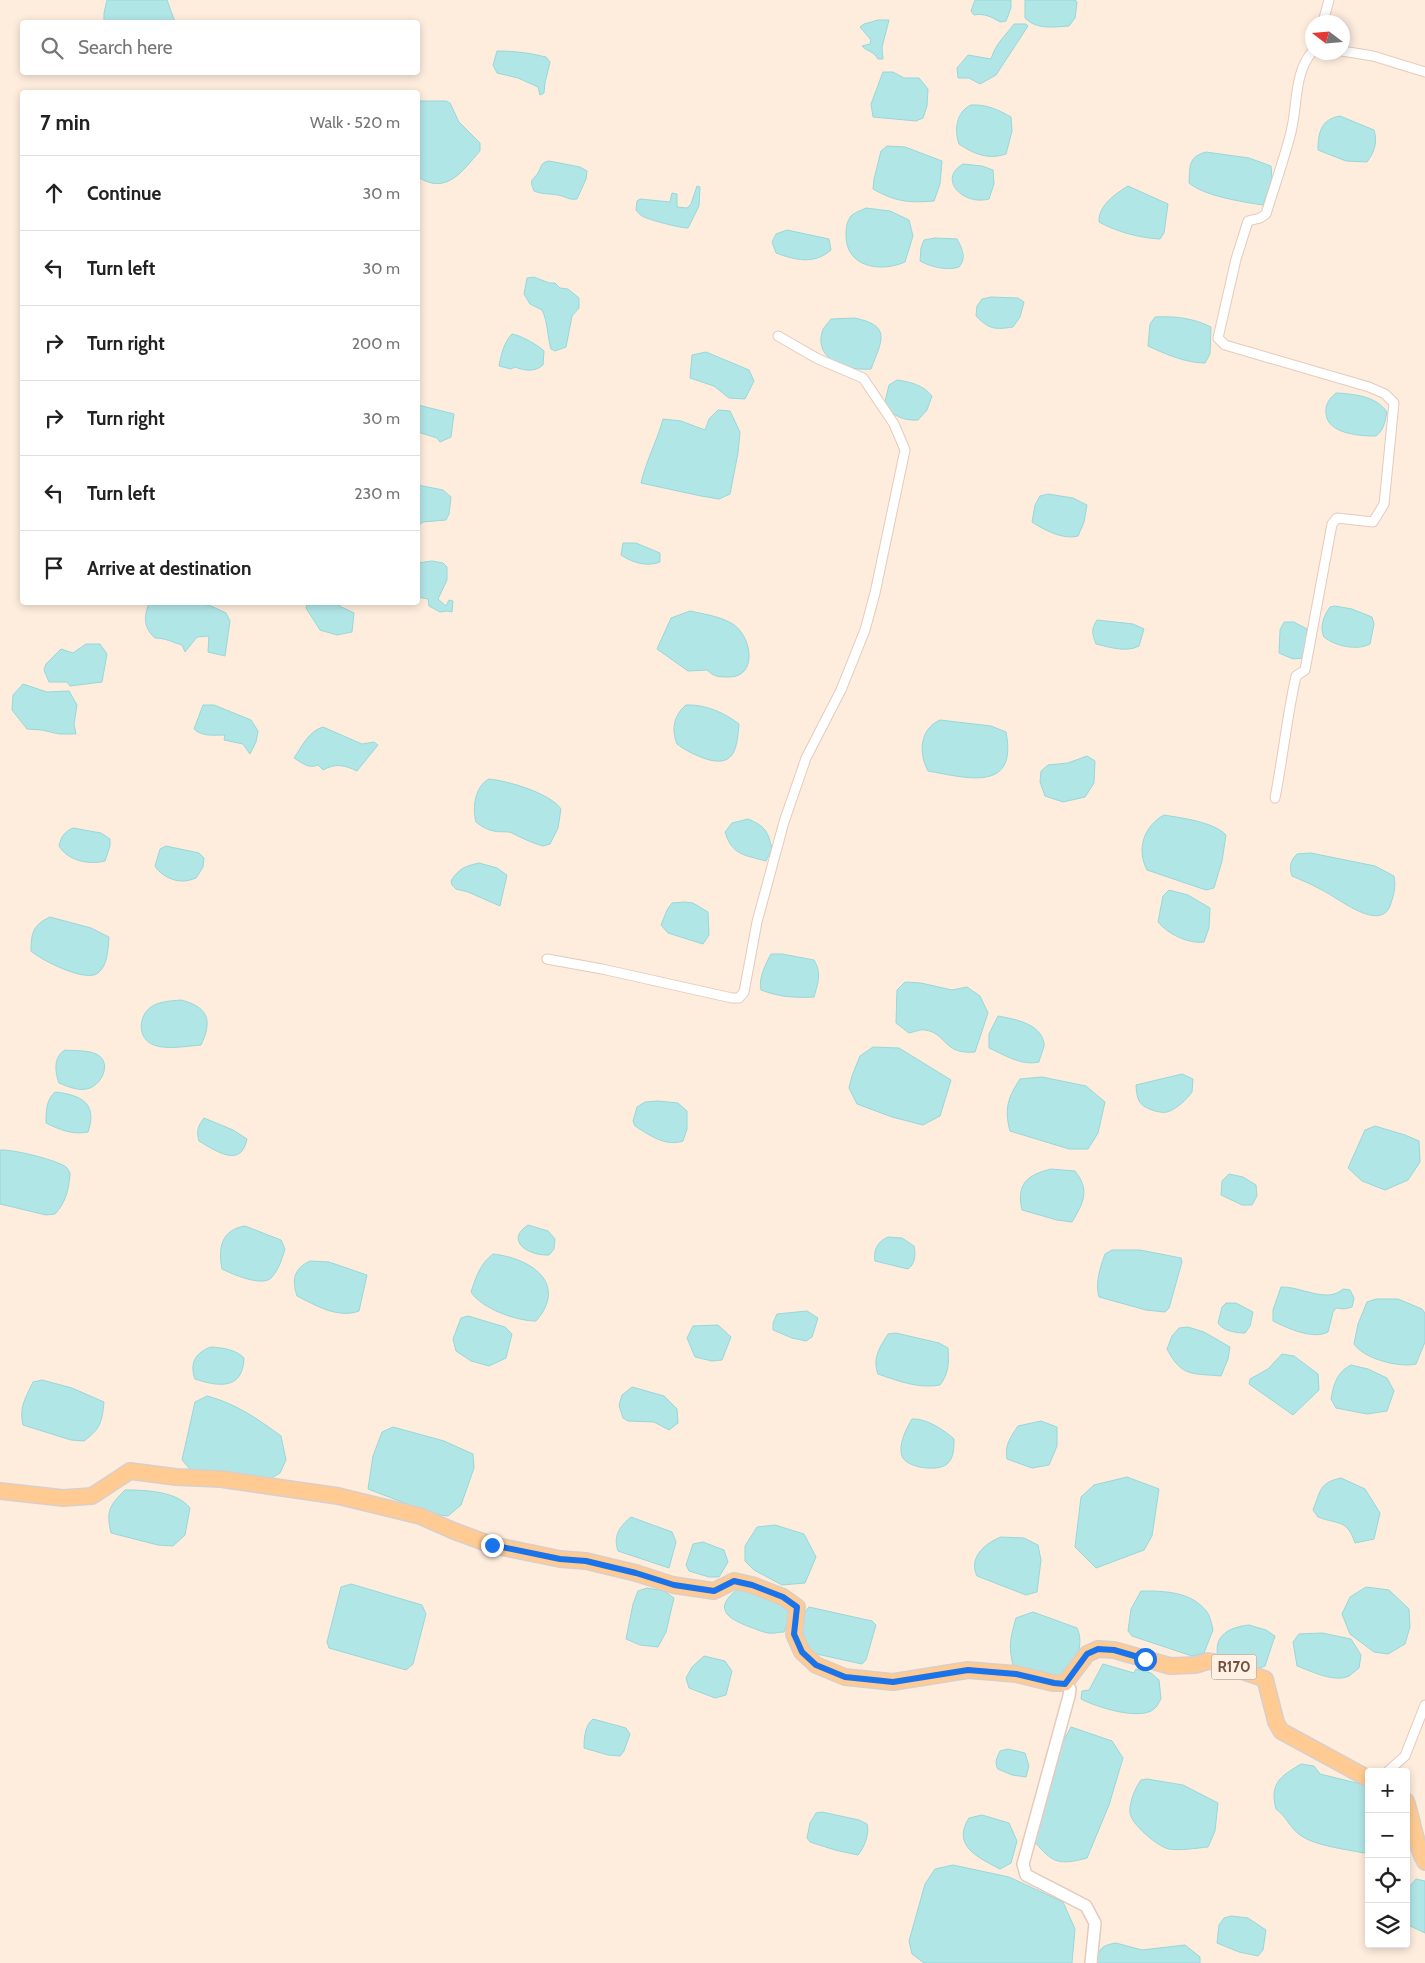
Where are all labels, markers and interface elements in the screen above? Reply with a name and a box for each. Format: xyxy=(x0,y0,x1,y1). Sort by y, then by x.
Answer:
north arrow xyxy=(1305,15,1350,60)
search box xyxy=(20,20,420,75)
icon: search xyxy=(38,34,66,62)
text: Search here xyxy=(78,36,172,59)
text: 7 min xyxy=(40,110,90,135)
text: Walk · 520 m xyxy=(310,113,400,132)
icon: ahead xyxy=(40,179,68,207)
text: Continue xyxy=(87,182,161,205)
text: 30 m xyxy=(363,184,400,203)
icon: left xyxy=(40,254,68,282)
text: Turn left xyxy=(87,257,155,280)
text: 30 m xyxy=(363,259,400,278)
icon: right xyxy=(40,329,68,357)
text: Turn right xyxy=(87,332,165,355)
text: 200 m xyxy=(352,334,400,353)
icon: right xyxy=(40,404,68,432)
text: Turn right xyxy=(87,407,165,430)
text: 30 m xyxy=(363,409,400,428)
icon: left xyxy=(40,479,68,507)
text: Turn left xyxy=(87,482,155,505)
text: 230 m xyxy=(354,484,400,503)
icon: arrive xyxy=(40,554,68,582)
text: Arrive at destination xyxy=(87,557,251,580)
route end xyxy=(481,1534,504,1557)
route start xyxy=(1134,1648,1157,1671)
road number: R170 xyxy=(1212,1654,1256,1680)
map controls xyxy=(1365,1768,1410,1948)
button: + xyxy=(1365,1768,1410,1813)
button: − xyxy=(1365,1813,1410,1858)
button: locate xyxy=(1365,1858,1410,1903)
button: layers xyxy=(1365,1903,1410,1948)

